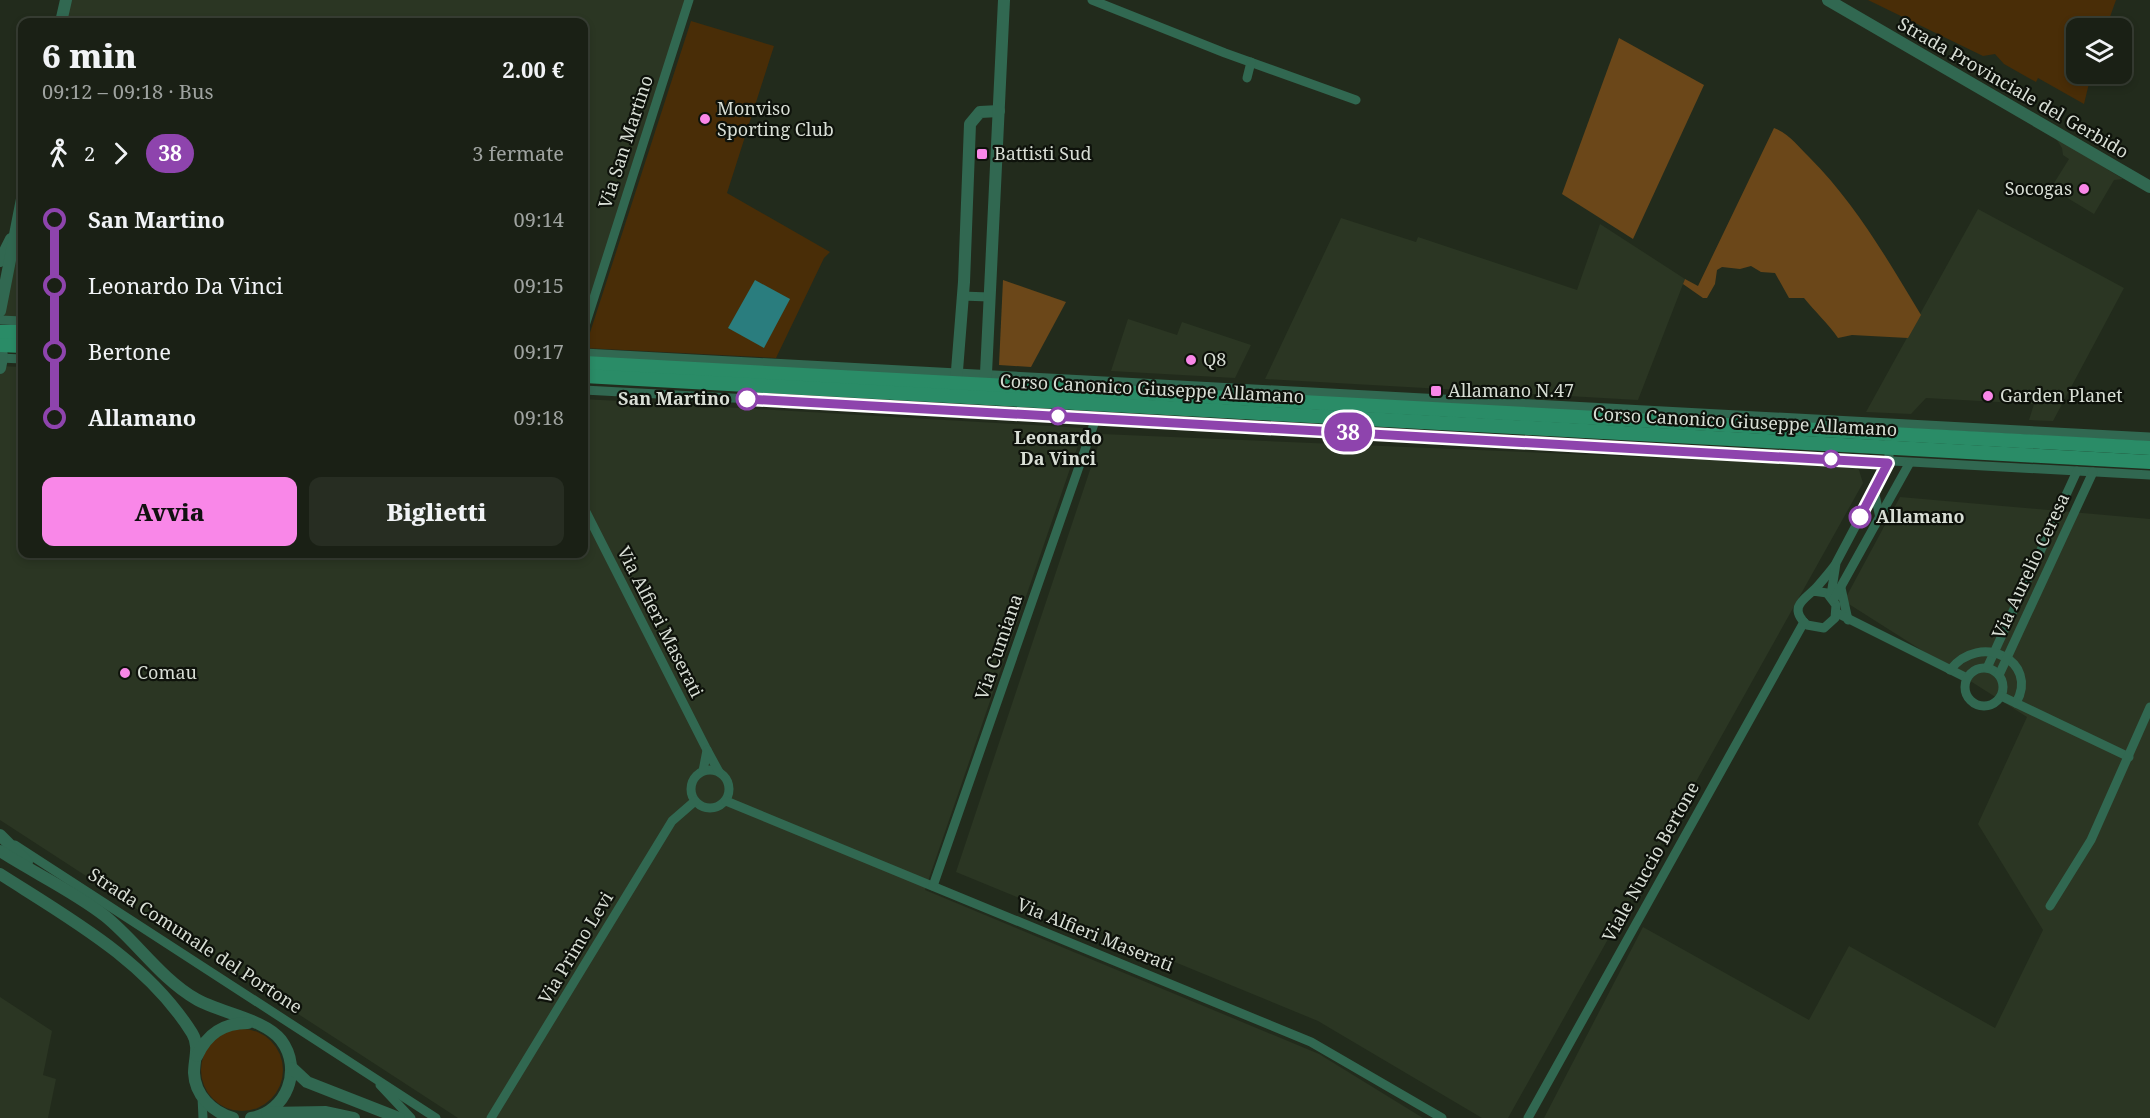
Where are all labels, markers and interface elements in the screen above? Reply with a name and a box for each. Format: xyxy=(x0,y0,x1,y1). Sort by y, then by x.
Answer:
street label: Strada Provinciale del Gerbido xyxy=(1894,11,2133,163)
map controls xyxy=(2066,18,2132,84)
button: layers xyxy=(2066,18,2132,84)
text: 6 min xyxy=(42,33,137,78)
text: 2.00 € xyxy=(502,54,564,84)
street label: Via San Martino xyxy=(592,72,658,211)
text: 09:12 – 09:18 · Bus xyxy=(42,78,213,105)
place label: Monviso Sporting Club xyxy=(717,96,834,141)
marker: Monviso Sporting Club xyxy=(698,112,712,126)
icon: walk xyxy=(42,137,75,170)
icon: forward xyxy=(104,137,137,170)
text: 38 xyxy=(158,139,182,167)
text: 2 xyxy=(84,140,95,167)
text: 3 fermate xyxy=(472,140,564,167)
place label: Battisti Sud xyxy=(994,141,1092,165)
marker: Battisti Sud xyxy=(975,147,989,161)
place label: Socogas xyxy=(2005,176,2072,200)
marker: Socogas xyxy=(2077,182,2091,196)
text: San Martino xyxy=(88,204,225,234)
text: 09:14 xyxy=(514,206,564,233)
text: Leonardo Da Vinci xyxy=(88,270,283,300)
text: 09:15 xyxy=(514,272,564,299)
text: Bertone xyxy=(88,336,171,366)
text: 09:17 xyxy=(514,338,564,365)
place label: Q8 xyxy=(1203,347,1226,371)
marker: Q8 xyxy=(1184,353,1198,367)
street label: Corso Canonico Giuseppe Allamano xyxy=(999,368,1305,408)
place label: Allamano N.47 xyxy=(1448,378,1574,402)
place label: Garden Planet xyxy=(2000,383,2123,407)
marker: Allamano N.47 xyxy=(1429,384,1443,398)
place label: San Martino xyxy=(618,386,730,410)
marker: San Martino xyxy=(736,388,758,410)
marker: Garden Planet xyxy=(1981,389,1995,403)
street label: Corso Canonico Giuseppe Allamano xyxy=(1592,401,1898,441)
text: Allamano xyxy=(88,402,196,432)
text: 09:18 xyxy=(514,404,564,431)
marker: Leonardo Da Vinci xyxy=(1049,407,1067,425)
line badge: 38 xyxy=(1321,412,1375,452)
text: 38 xyxy=(1336,418,1360,446)
place label: Leonardo Da Vinci xyxy=(1014,425,1102,470)
unlabelled marker xyxy=(1822,450,1840,468)
button: Avvia xyxy=(42,477,297,546)
button: Biglietti xyxy=(309,477,564,546)
street label: Via Aurelio Ceresa xyxy=(1986,489,2074,642)
place label: Allamano xyxy=(1876,504,1965,528)
marker: Allamano xyxy=(1849,506,1871,528)
street label: Via Alfieri Maserati xyxy=(612,542,710,701)
street label: Via Cumiana xyxy=(969,591,1027,703)
place label: Comau xyxy=(137,660,198,684)
marker: Comau xyxy=(118,666,132,680)
street label: Viale Nuccio Bertone xyxy=(1596,777,1704,946)
street label: Strada Comunale del Portone xyxy=(84,862,307,1018)
street label: Via Primo Levi xyxy=(532,887,618,1008)
street label: Via Alfieri Maserati xyxy=(1014,892,1177,976)

